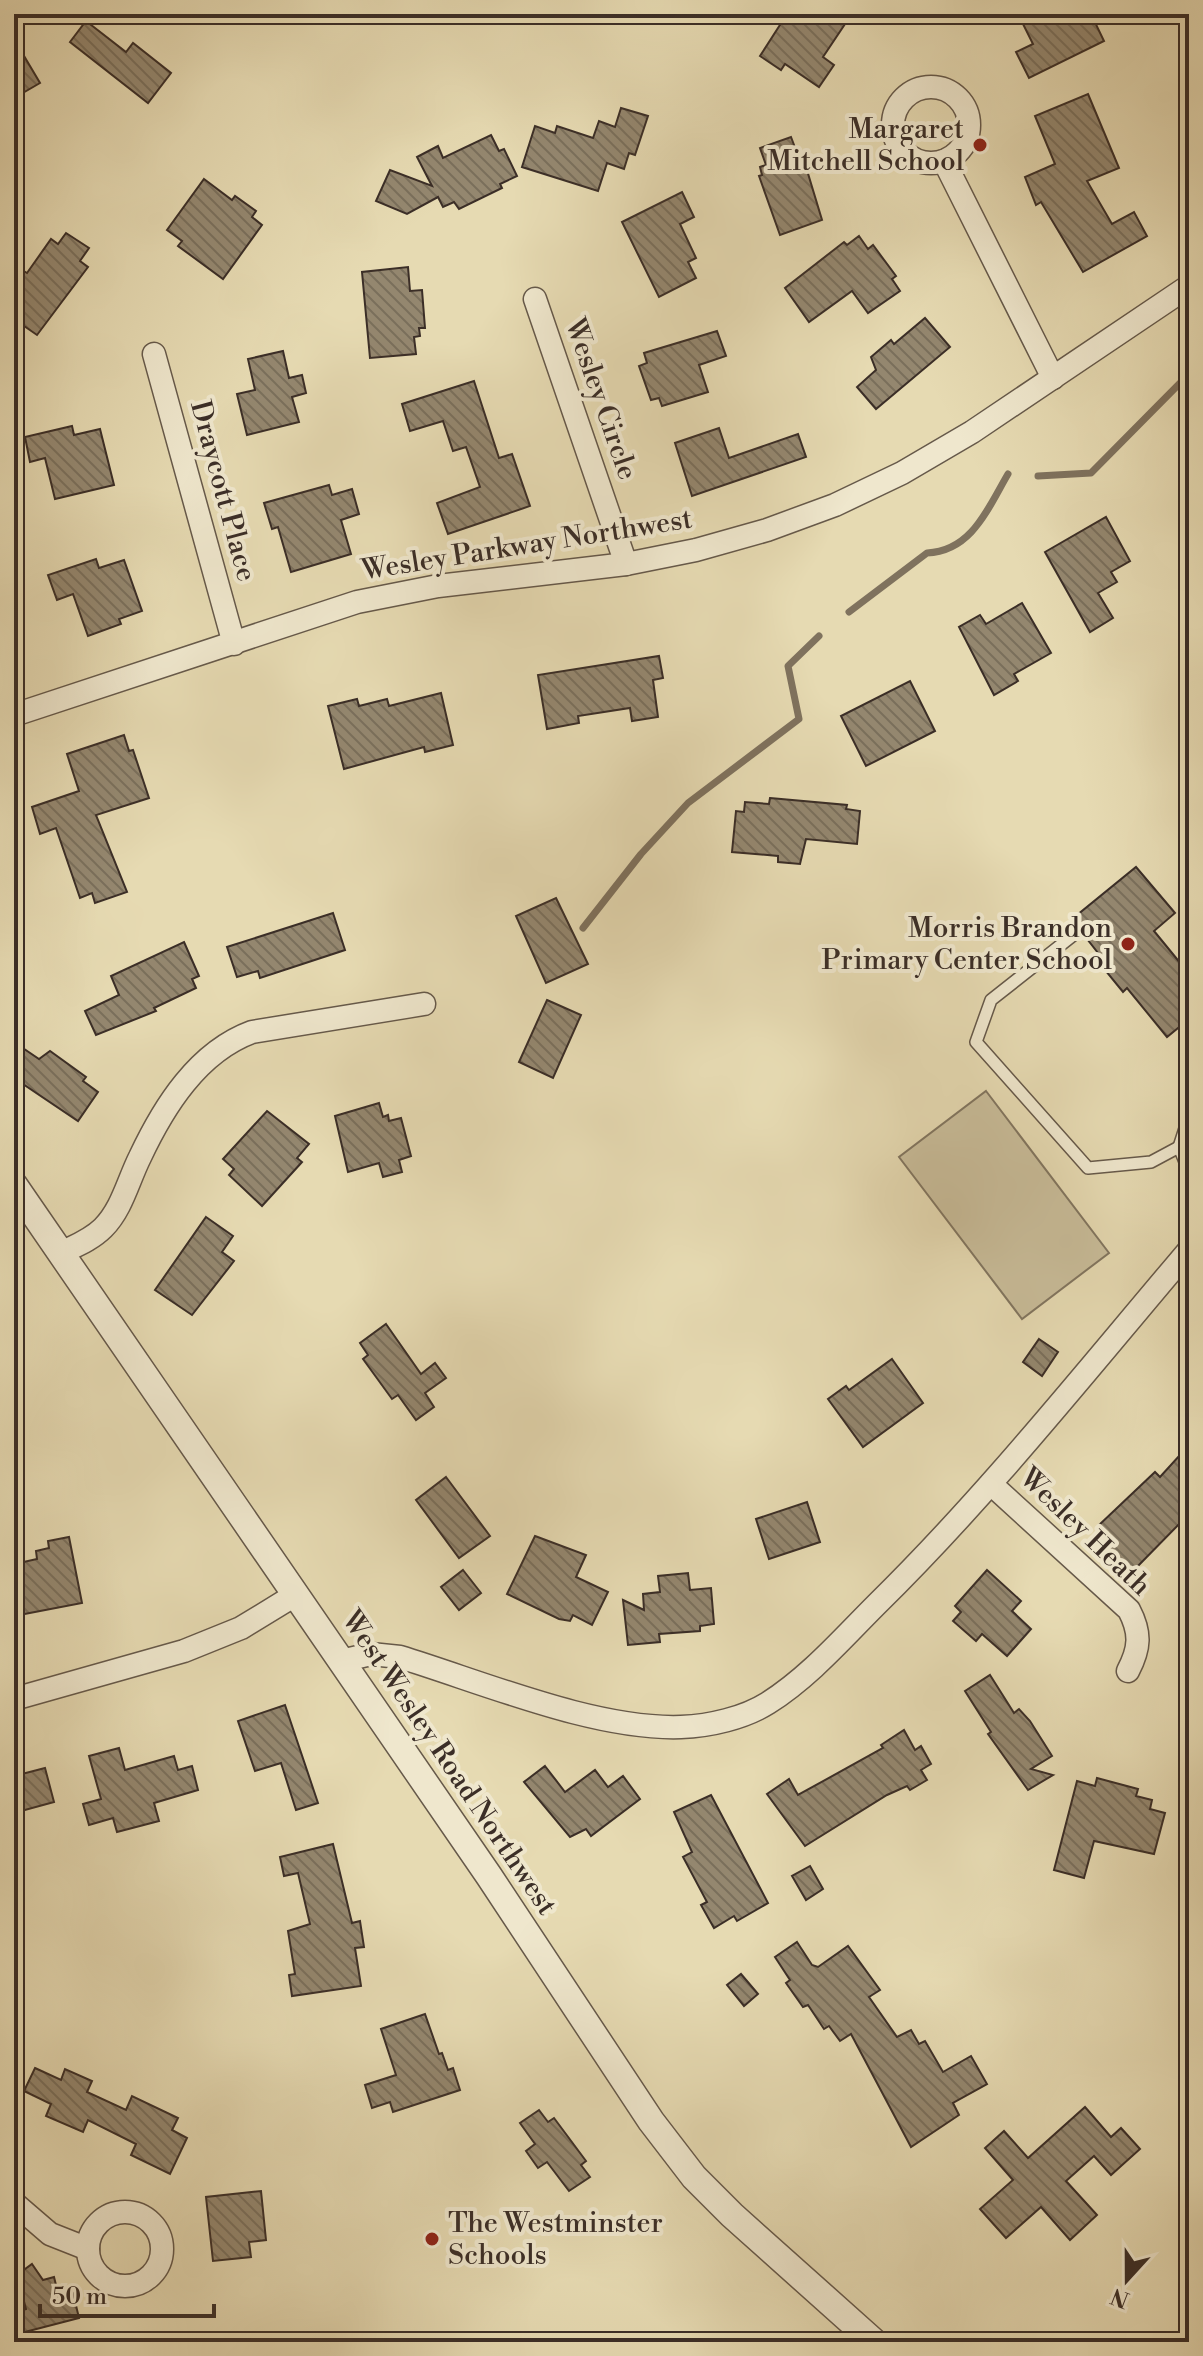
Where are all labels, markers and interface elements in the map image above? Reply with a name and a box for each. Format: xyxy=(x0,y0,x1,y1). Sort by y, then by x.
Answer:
place label: Margaret Mitchell School xyxy=(767,112,964,179)
marker: Margaret Mitchell School xyxy=(971,136,989,154)
street label: Wesley Circle xyxy=(557,313,645,484)
street label: Draycott Place xyxy=(182,397,264,585)
street label: Wesley Parkway Northwest xyxy=(358,502,695,589)
place label: Morris Brandon Primary Center School xyxy=(822,911,1112,978)
marker: Morris Brandon Primary Center School xyxy=(1119,935,1137,953)
street label: Wesley Heath xyxy=(1011,1460,1158,1604)
street label: West Wesley Road Northwest xyxy=(333,1603,564,1922)
place label: The Westminster Schools xyxy=(448,2206,663,2273)
marker: The Westminster Schools xyxy=(423,2230,441,2248)
north arrow xyxy=(1087,2240,1167,2320)
scale bar xyxy=(40,2268,214,2318)
text: N xyxy=(1107,2281,1133,2313)
text: 50 m xyxy=(52,2282,107,2312)

